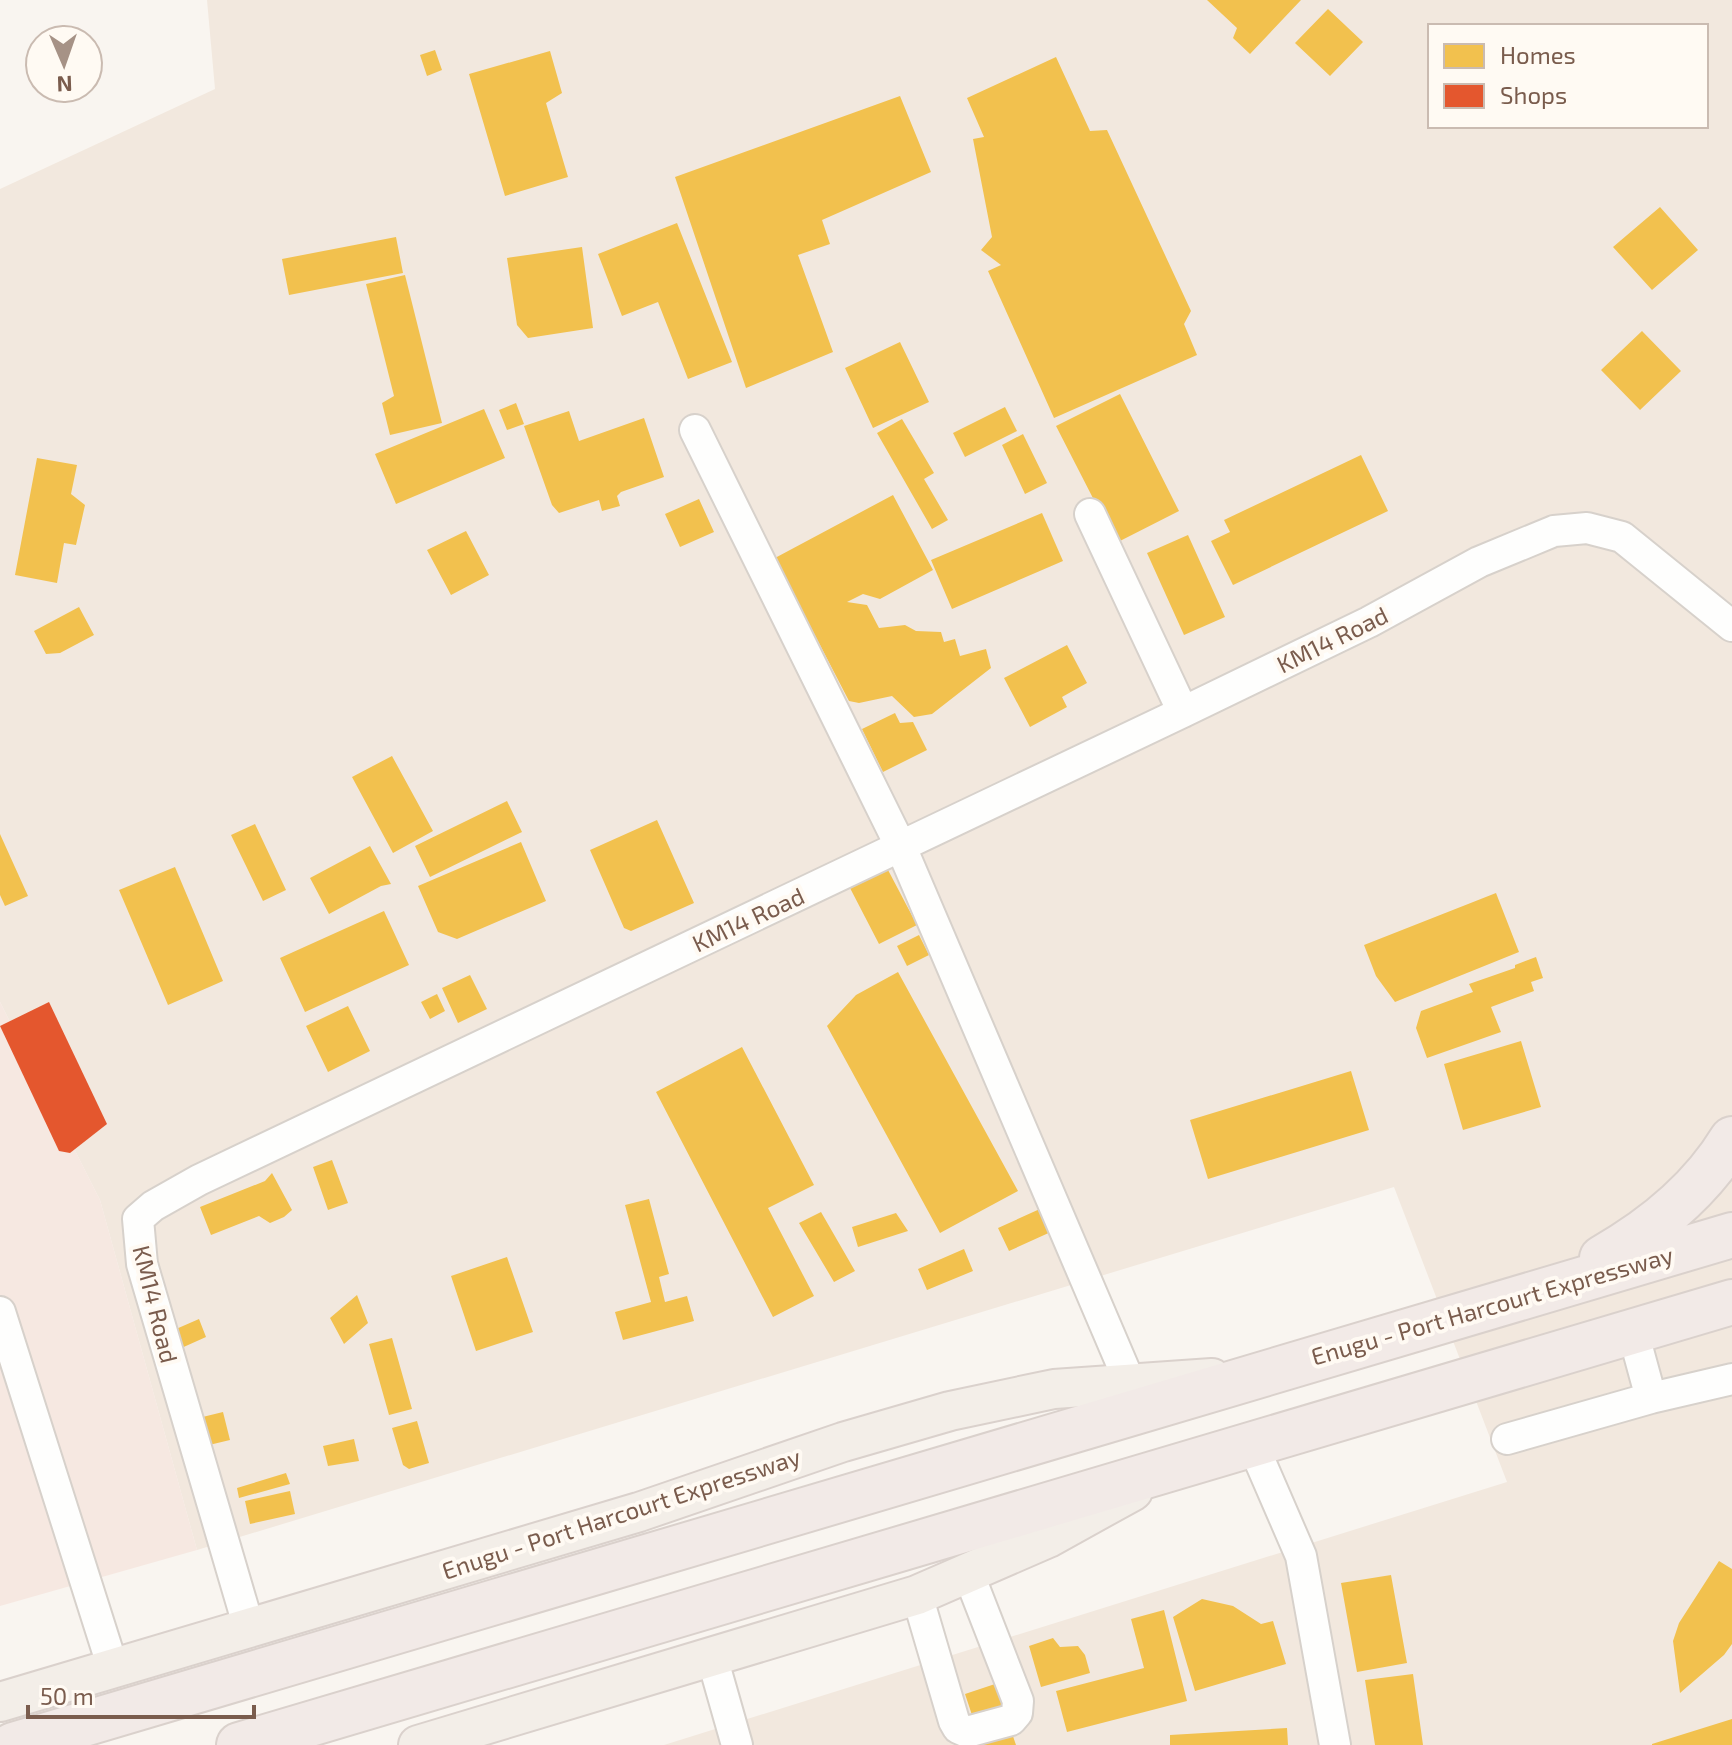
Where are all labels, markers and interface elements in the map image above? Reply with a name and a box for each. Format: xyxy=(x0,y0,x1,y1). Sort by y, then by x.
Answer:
north arrow xyxy=(24,24,104,104)
legend xyxy=(1428,24,1708,128)
text: Homes xyxy=(1500,40,1576,69)
text: N xyxy=(56,72,73,98)
text: Shops xyxy=(1500,80,1567,109)
street label: KM14 Road xyxy=(1272,600,1392,678)
street label: KM14 Road xyxy=(687,880,809,958)
street label: Enugu - Port Harcourt Expressway xyxy=(1308,1239,1677,1371)
street label: KM14 Road xyxy=(127,1242,185,1366)
street label: Enugu - Port Harcourt Expressway xyxy=(438,1441,804,1585)
scale bar xyxy=(28,1669,254,1719)
text: 50 m xyxy=(40,1681,94,1710)

